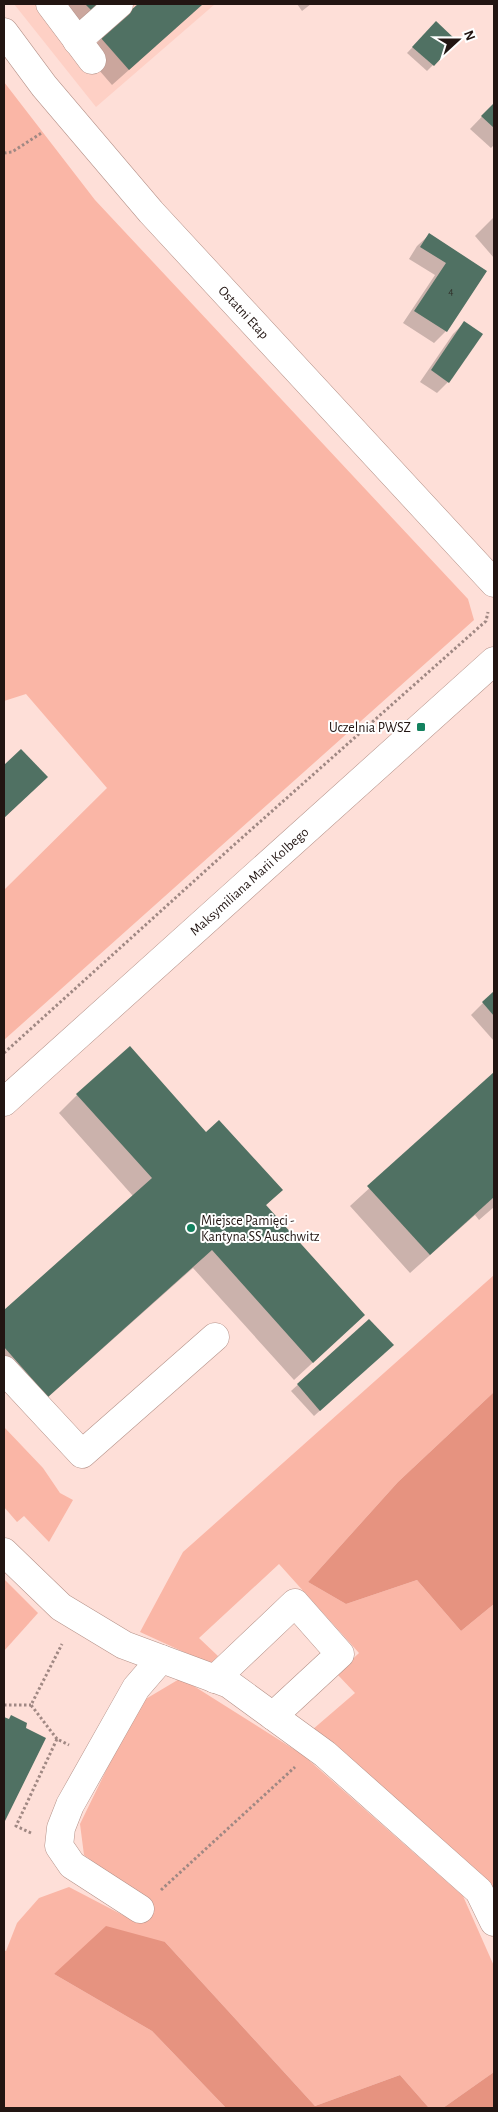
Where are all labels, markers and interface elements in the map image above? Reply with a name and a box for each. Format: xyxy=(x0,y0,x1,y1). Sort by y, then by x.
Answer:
north arrow xyxy=(433,15,483,65)
text: N xyxy=(461,29,477,43)
street label: Ostatni Etap xyxy=(215,283,271,342)
house number: 4 xyxy=(448,286,454,297)
place label: Uczelnia PWSZ xyxy=(329,721,411,735)
marker: Uczelnia PWSZ xyxy=(415,721,427,733)
street label: Maksymiliana Marii Kolbego xyxy=(188,825,312,939)
place label: Miejsce Pamięci - Kantyna SS Auschwitz xyxy=(201,1214,320,1244)
marker: Miejsce Pamięci - Kantyna SS Auschwitz xyxy=(185,1222,197,1234)

